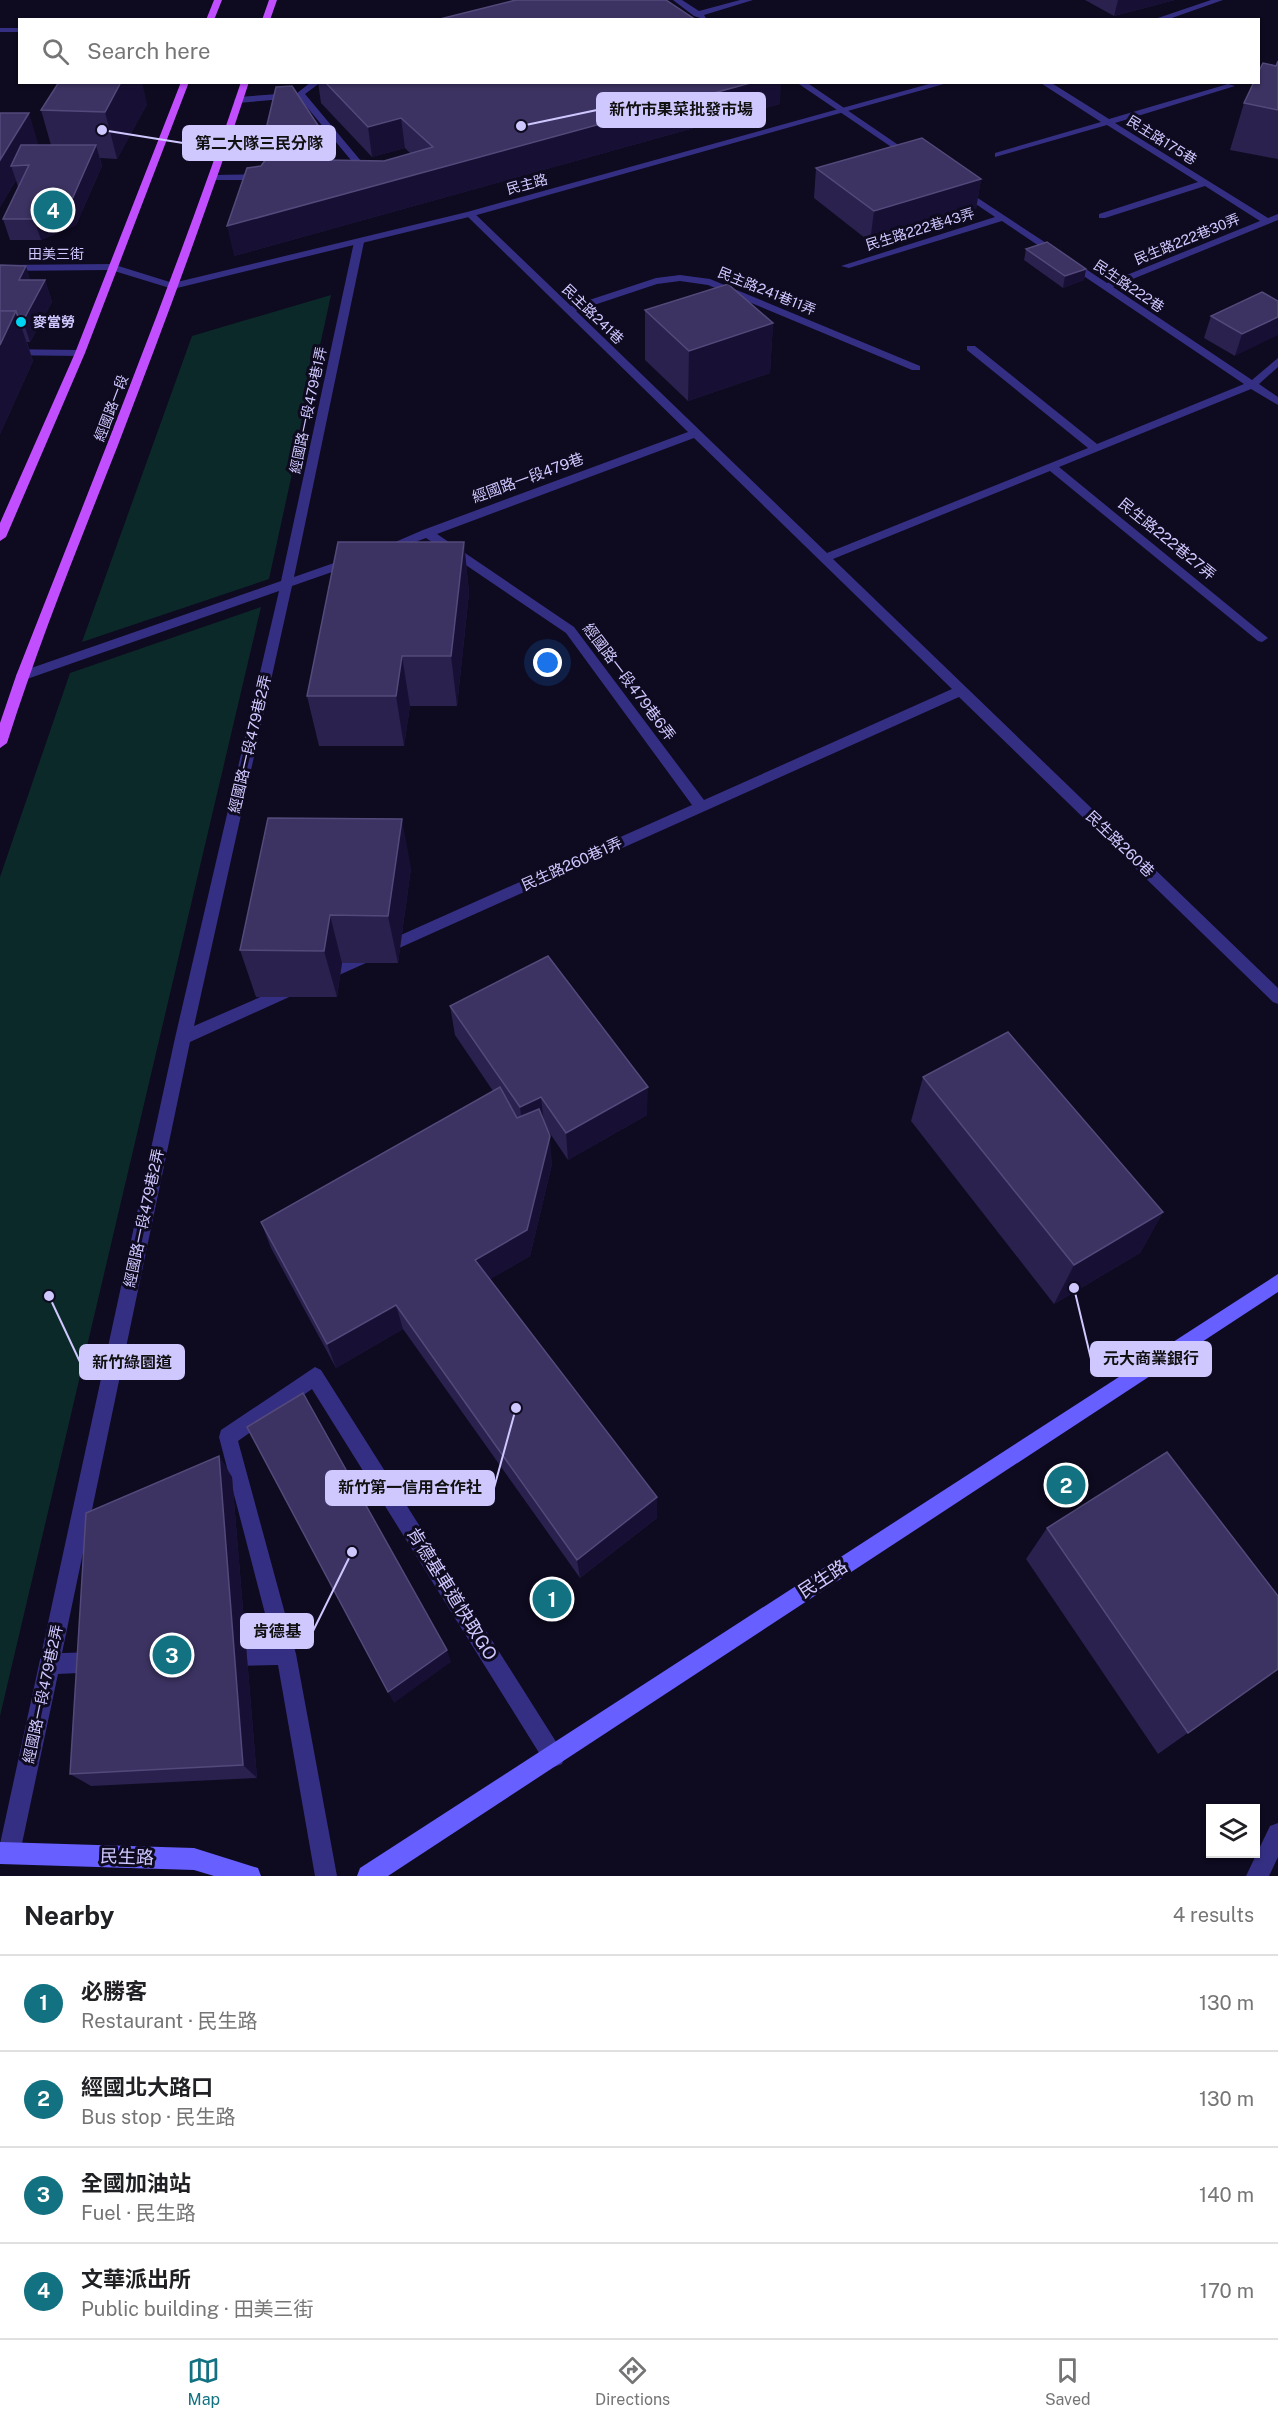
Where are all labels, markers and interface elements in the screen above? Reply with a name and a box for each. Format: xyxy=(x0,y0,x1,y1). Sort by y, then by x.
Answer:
search box xyxy=(18,18,1260,84)
icon: search xyxy=(39,35,72,68)
text: Search here xyxy=(87,38,211,64)
callout: 新竹市果菜批發市場 xyxy=(597,93,765,127)
text: 新竹市果菜批發市場 xyxy=(609,100,753,119)
street label: 民主路175巷 xyxy=(1124,112,1200,168)
callout: 第二大隊三民分隊 xyxy=(183,126,335,160)
text: 第二大隊三民分隊 xyxy=(195,134,323,153)
street label: 民主路 xyxy=(505,171,549,197)
pin: 4 xyxy=(34,188,72,232)
street label: 民生路222巷43弄 xyxy=(864,205,976,253)
street label: 民生路222巷30弄 xyxy=(1132,211,1242,267)
street label: 田美三街 xyxy=(28,246,84,262)
street label: 民生路222巷 xyxy=(1091,257,1167,315)
street label: 民主路241巷11弄 xyxy=(716,264,818,318)
street label: 民主路241巷 xyxy=(559,281,627,347)
place label: 麥當勞 xyxy=(33,314,75,330)
marker: 麥當勞 xyxy=(14,315,28,329)
street label: 經國路一段479巷1弄 xyxy=(287,345,329,475)
street label: 經國路一段 xyxy=(91,372,131,444)
street label: 經國路一段479巷 xyxy=(470,449,586,506)
street label: 民生路222巷27弄 xyxy=(1115,494,1219,583)
street label: 經國路一段479巷6弄 xyxy=(580,620,679,743)
your location xyxy=(533,648,562,677)
street label: 經國路一段479巷2弄 xyxy=(225,673,274,815)
street label: 民生路260巷 xyxy=(1083,807,1158,880)
street label: 民生路260巷1弄 xyxy=(519,834,625,893)
street label: 經國路一段479巷2弄 xyxy=(120,1147,167,1289)
callout: 元大商業銀行 xyxy=(1091,1342,1211,1376)
callout: 新竹綠園道 xyxy=(80,1345,184,1379)
text: 元大商業銀行 xyxy=(1103,1349,1199,1368)
text: 新竹綠園道 xyxy=(92,1353,172,1372)
pin: 2 xyxy=(1046,1462,1086,1508)
callout: 新竹第一信用合作社 xyxy=(326,1471,494,1505)
text: 新竹第一信用合作社 xyxy=(338,1478,482,1497)
street label: 肯德基車道快取GO xyxy=(403,1524,502,1664)
street label: 民生路 xyxy=(794,1555,851,1602)
pin: 1 xyxy=(532,1576,572,1622)
callout: 肯德基 xyxy=(241,1614,313,1648)
text: 肯德基 xyxy=(253,1622,302,1641)
street label: 經國路一段479巷2弄 xyxy=(19,1623,66,1765)
pin: 3 xyxy=(152,1632,192,1678)
map controls xyxy=(1206,1804,1260,1858)
button: layers xyxy=(1206,1804,1260,1858)
street label: 民生路 xyxy=(100,1845,154,1868)
text: Nearby xyxy=(24,1900,114,1931)
text: 4 results xyxy=(1173,1903,1254,1927)
text: 必勝客 xyxy=(81,1978,147,2004)
text: 1 xyxy=(39,1991,48,2015)
text: 130 m xyxy=(1199,1991,1254,2015)
text: Restaurant · 民生路 xyxy=(81,2009,257,2033)
text: 經國北大路口 xyxy=(81,2074,213,2100)
text: 2 xyxy=(37,2087,50,2111)
text: 130 m xyxy=(1199,2087,1254,2111)
text: Bus stop · 民生路 xyxy=(81,2105,236,2129)
text: 全國加油站 xyxy=(81,2170,191,2196)
text: 3 xyxy=(37,2183,50,2207)
text: 140 m xyxy=(1199,2183,1254,2207)
text: Fuel · 民生路 xyxy=(81,2201,196,2225)
text: 文華派出所 xyxy=(81,2266,191,2292)
text: 4 xyxy=(37,2279,50,2303)
text: 170 m xyxy=(1200,2279,1254,2303)
text: Public building · 田美三街 xyxy=(81,2297,313,2321)
tab: Map xyxy=(187,2354,220,2409)
tab: Directions xyxy=(595,2354,670,2409)
tab: Saved xyxy=(1045,2354,1091,2409)

